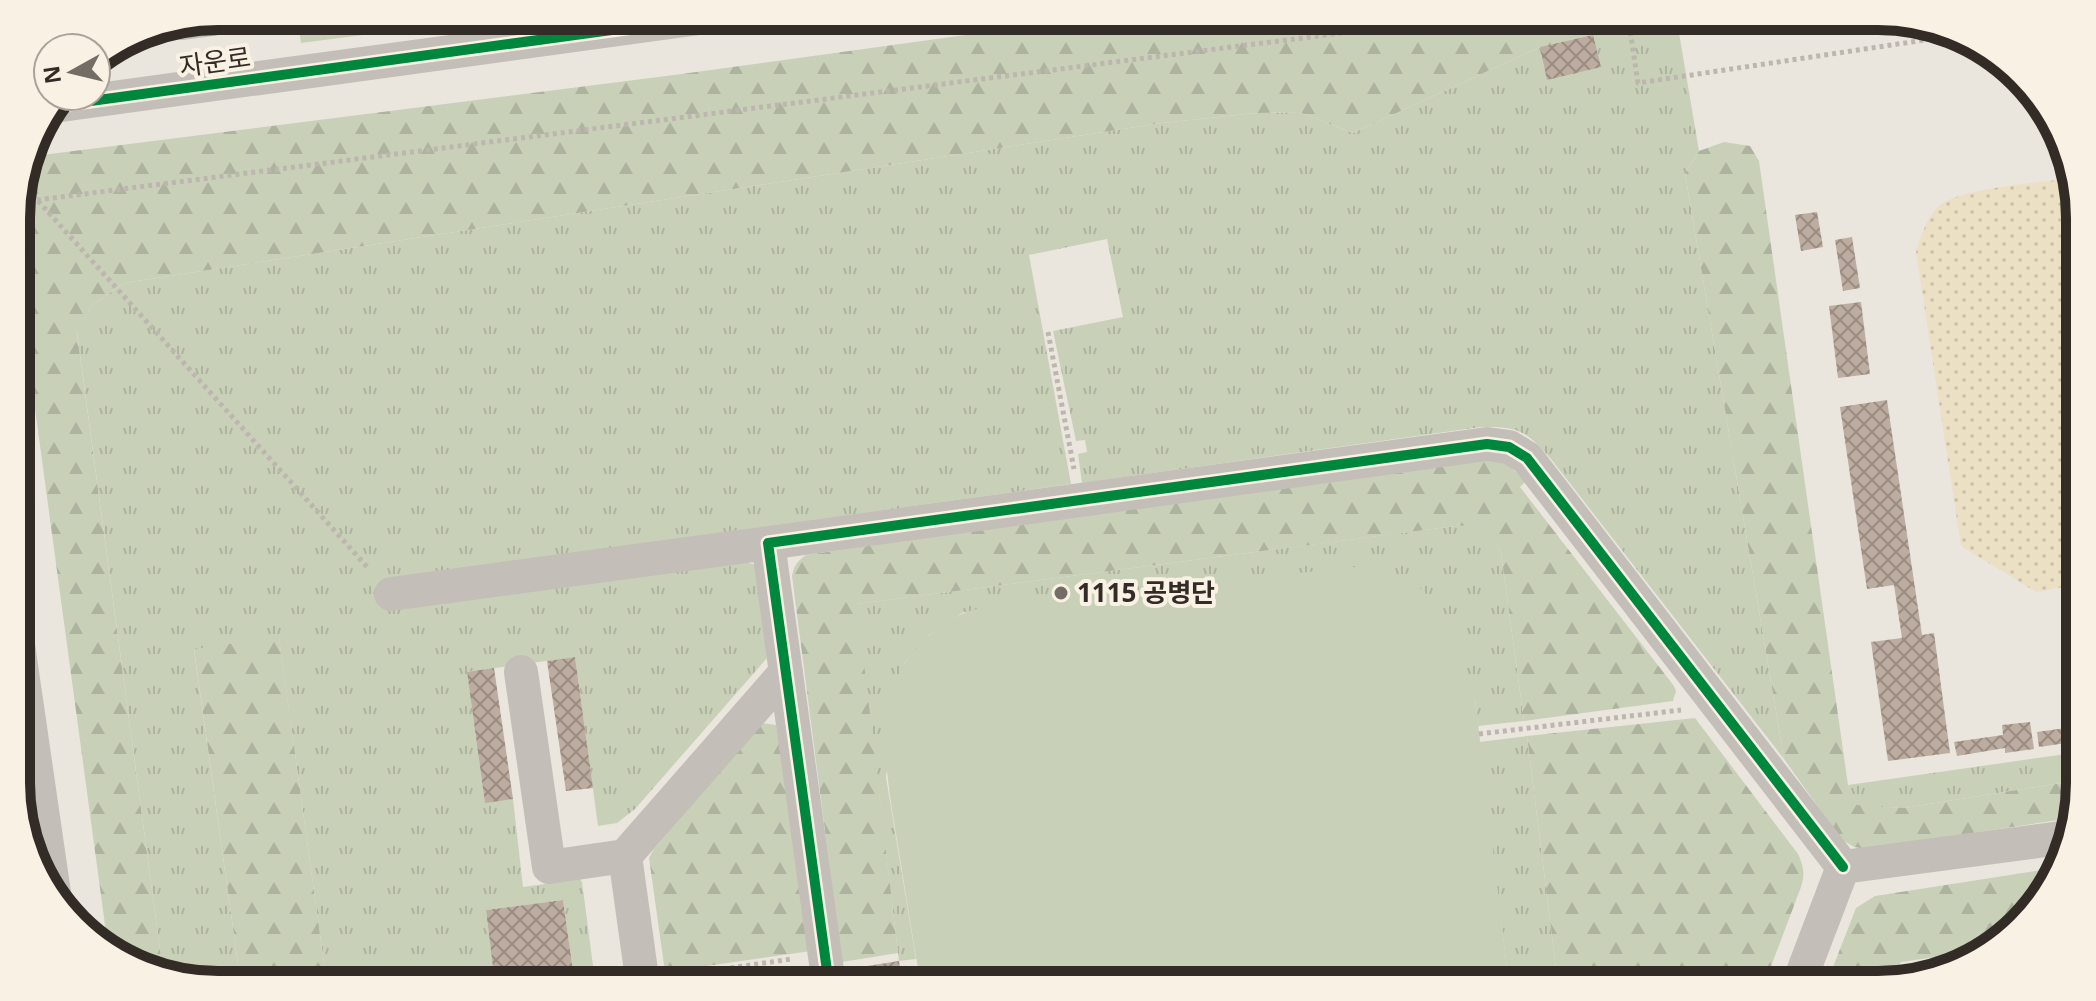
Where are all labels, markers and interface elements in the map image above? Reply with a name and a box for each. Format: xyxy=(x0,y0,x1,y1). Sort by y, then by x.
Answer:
north arrow xyxy=(32,32,112,112)
street label: 자운로 xyxy=(177,38,253,84)
text: N xyxy=(35,64,67,86)
place label: 1115 공병단 xyxy=(1077,574,1215,610)
marker: 1115 공병단 xyxy=(1052,584,1070,602)

